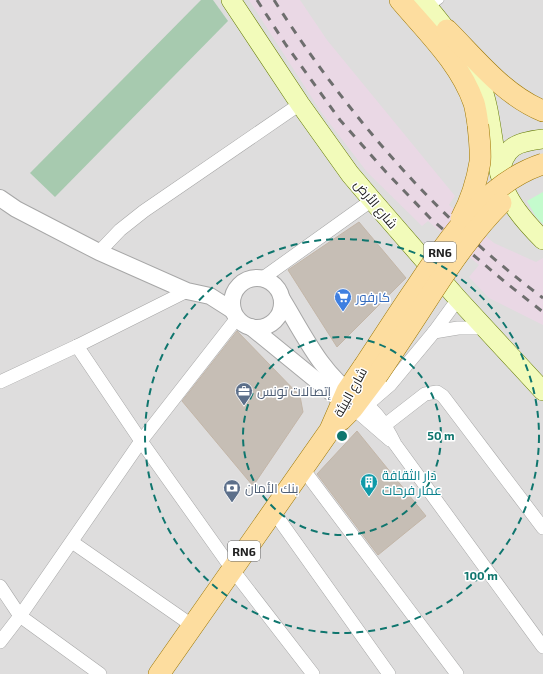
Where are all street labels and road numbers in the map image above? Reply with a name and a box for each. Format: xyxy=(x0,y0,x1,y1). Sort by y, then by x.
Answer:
street label: شارع الأرض xyxy=(350,176,401,232)
road number: RN6 xyxy=(424,242,456,262)
street label: شارع البيئة xyxy=(330,364,371,420)
road number: RN6 xyxy=(228,541,260,561)

